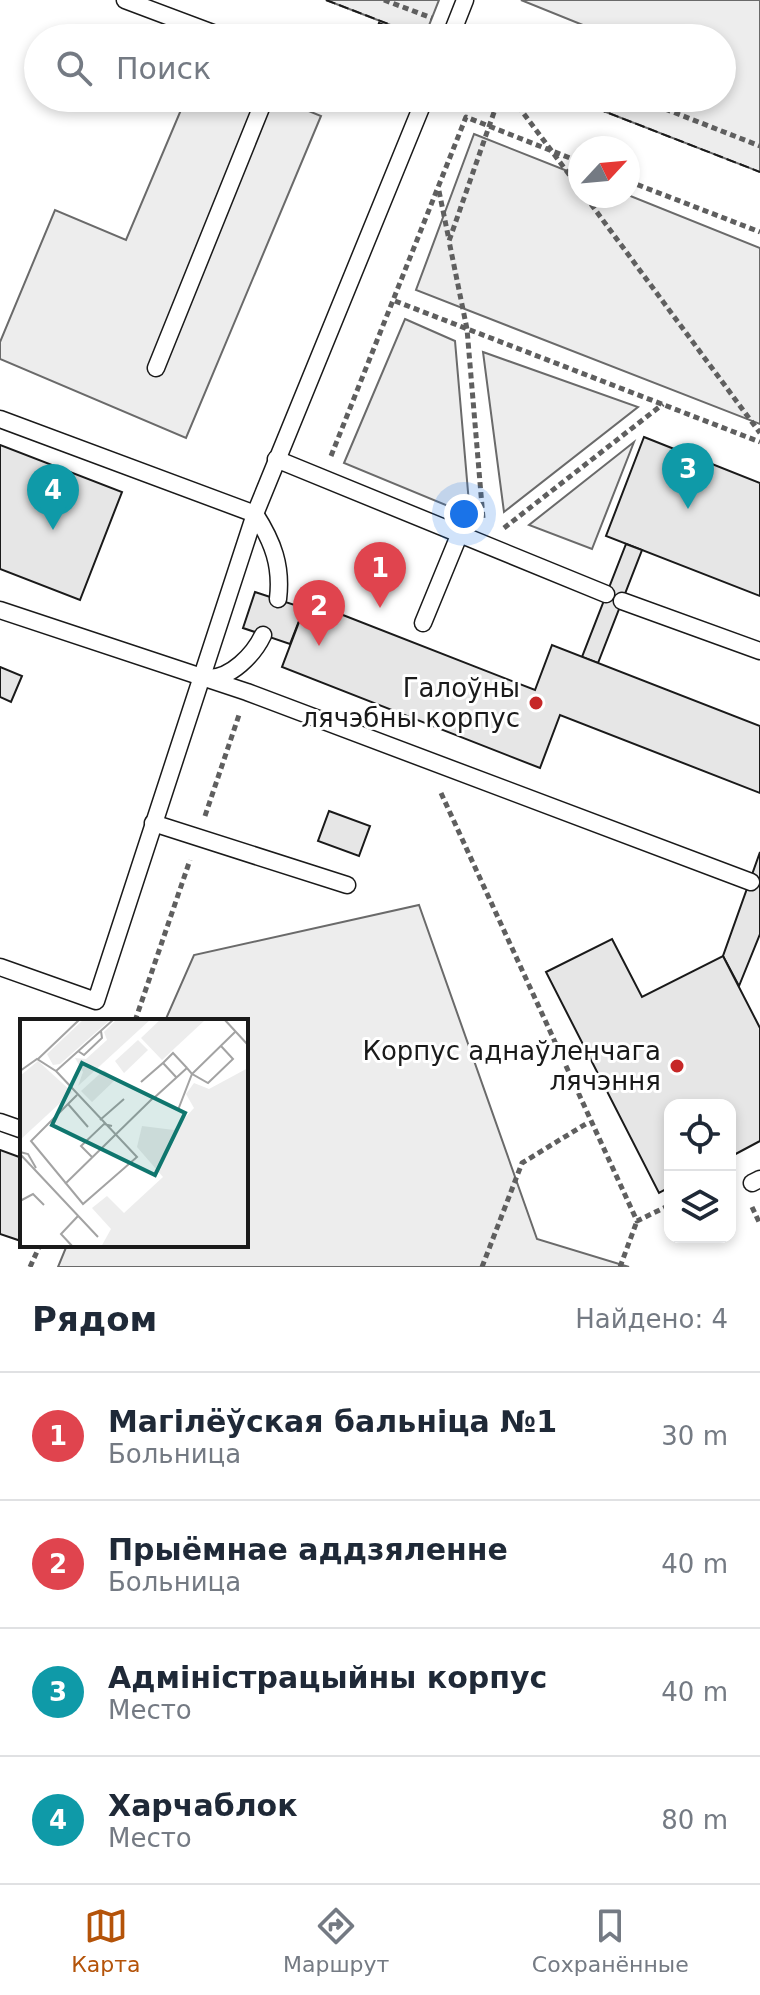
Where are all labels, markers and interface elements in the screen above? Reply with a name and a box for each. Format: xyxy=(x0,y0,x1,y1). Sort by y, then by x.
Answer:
search box xyxy=(24,24,736,112)
icon: search xyxy=(52,46,96,90)
text: Поиск xyxy=(116,51,211,86)
north arrow xyxy=(568,136,640,208)
pin: 3 xyxy=(662,443,714,509)
pin: 4 xyxy=(27,464,79,530)
your location xyxy=(444,494,484,534)
pin: 1 xyxy=(354,542,406,608)
pin: 2 xyxy=(293,580,345,646)
place label: Галоўны лячэбны корпус xyxy=(301,673,520,733)
marker: Галоўны лячэбны корпус xyxy=(527,694,545,712)
inset map xyxy=(20,1019,248,1247)
place label: Корпус аднаўленчага лячэння xyxy=(362,1036,661,1096)
marker: Корпус аднаўленчага лячэння xyxy=(668,1057,686,1075)
map controls xyxy=(664,1099,736,1243)
button: locate xyxy=(664,1099,736,1171)
button: layers xyxy=(664,1171,736,1243)
text: Рядом xyxy=(32,1299,157,1339)
text: Найдено: 4 xyxy=(575,1304,728,1334)
text: Магілёўская бальніца №1 xyxy=(108,1404,557,1439)
text: 1 xyxy=(49,1421,67,1451)
text: 30 m xyxy=(661,1421,728,1451)
text: Больница xyxy=(108,1439,241,1469)
text: Прыёмнае аддзяленне xyxy=(108,1532,508,1567)
text: 2 xyxy=(49,1549,67,1579)
text: 40 m xyxy=(661,1549,728,1579)
text: Больница xyxy=(108,1567,241,1597)
text: Адміністрацыйны корпус xyxy=(108,1660,547,1695)
text: 3 xyxy=(49,1677,67,1707)
text: 40 m xyxy=(661,1677,728,1707)
text: Место xyxy=(108,1695,192,1725)
text: Харчаблок xyxy=(108,1788,298,1823)
text: 4 xyxy=(49,1805,67,1835)
text: 80 m xyxy=(661,1805,728,1835)
text: Место xyxy=(108,1823,192,1853)
tab: Карта xyxy=(71,1904,141,1977)
tab: Маршрут xyxy=(283,1904,389,1977)
tab: Сохранённые xyxy=(532,1904,689,1977)

